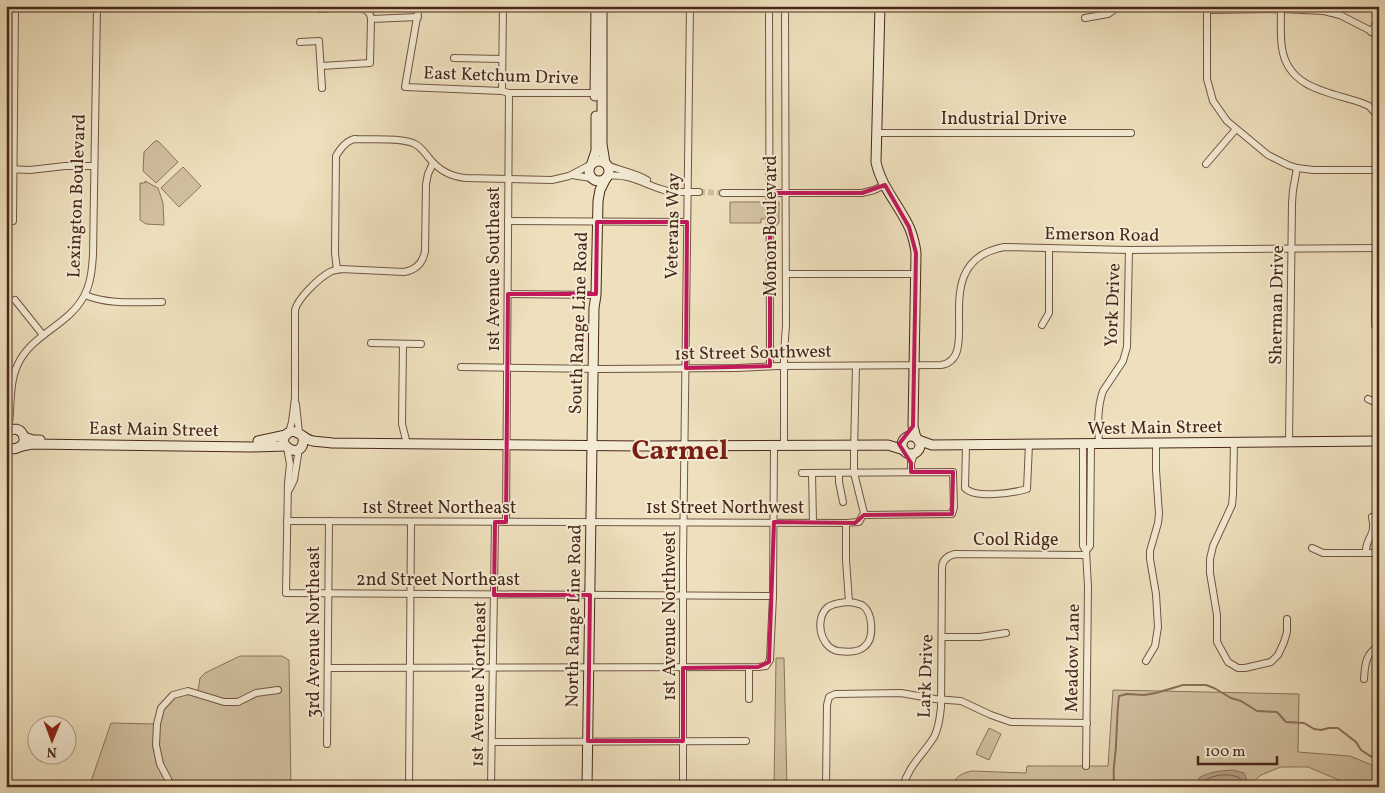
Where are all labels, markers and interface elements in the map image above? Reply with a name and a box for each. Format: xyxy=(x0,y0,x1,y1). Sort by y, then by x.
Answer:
street label: East Ketchum Drive xyxy=(423,61,579,92)
street label: Industrial Drive xyxy=(941,107,1067,132)
street label: Lexington Boulevard xyxy=(62,114,93,279)
street label: Monon Boulevard xyxy=(759,155,784,297)
street label: Veterans Way xyxy=(660,172,687,280)
street label: 1st Avenue Southeast xyxy=(482,186,507,352)
street label: Emerson Road xyxy=(1044,222,1160,249)
street label: South Range Line Road xyxy=(564,231,595,415)
street label: Sherman Drive xyxy=(1264,245,1291,365)
street label: York Drive xyxy=(1100,263,1127,348)
street label: 1st Street Southwest xyxy=(674,340,832,367)
street label: West Main Street xyxy=(1087,415,1223,442)
street label: East Main Street xyxy=(89,417,219,444)
district label: Carmel xyxy=(631,432,729,471)
street label: 1st Street Northeast xyxy=(362,496,516,521)
street label: 1st Street Northwest xyxy=(646,496,804,521)
street label: North Range Line Road xyxy=(560,524,589,708)
street label: Cool Ridge xyxy=(973,528,1059,553)
street label: 1st Avenue Northwest xyxy=(658,531,683,701)
street label: 3rd Avenue Northeast xyxy=(302,546,327,718)
street label: 2nd Street Northeast xyxy=(356,568,520,593)
street label: 1st Avenue Northeast xyxy=(466,601,493,767)
street label: Meadow Lane xyxy=(1060,603,1087,713)
street label: Lark Drive xyxy=(913,634,940,718)
north arrow xyxy=(28,716,78,766)
scale bar xyxy=(1198,733,1276,765)
text: N xyxy=(47,742,57,761)
text: 100 m xyxy=(1205,742,1245,763)

